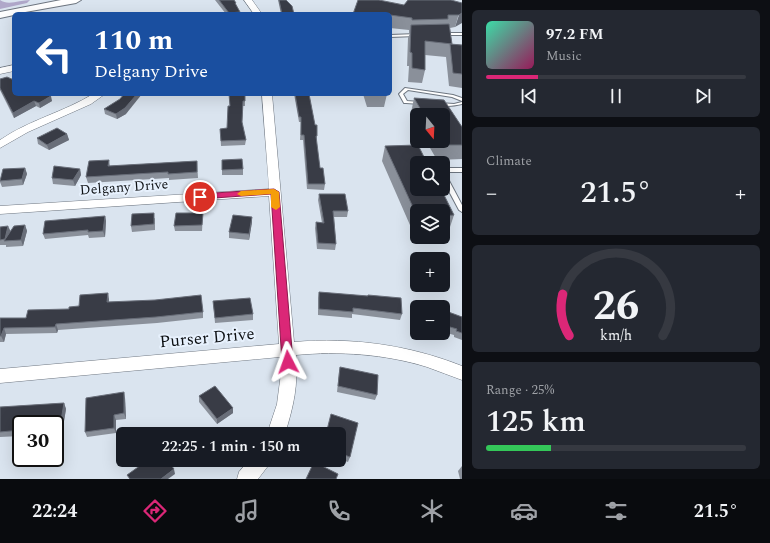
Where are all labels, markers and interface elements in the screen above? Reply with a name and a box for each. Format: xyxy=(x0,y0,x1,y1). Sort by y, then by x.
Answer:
text: 110 m xyxy=(94,19,173,62)
text: 97.2 FM xyxy=(546,23,603,46)
icon: left xyxy=(28,28,80,80)
text: Music xyxy=(546,46,582,66)
text: Delgany Drive xyxy=(94,58,208,85)
icon: previous xyxy=(518,85,540,107)
icon: pause xyxy=(605,85,627,107)
icon: next xyxy=(692,85,714,107)
north arrow xyxy=(410,108,450,148)
map controls xyxy=(410,108,450,340)
text: Climate xyxy=(486,151,532,171)
button: search xyxy=(410,156,450,196)
text: 21.5° xyxy=(580,170,652,216)
street label: Delgany Drive xyxy=(79,173,169,201)
text: − xyxy=(486,177,497,210)
text: + xyxy=(735,177,746,210)
pin xyxy=(183,180,217,214)
icon: arrive xyxy=(189,186,211,208)
button: layers xyxy=(410,204,450,244)
button: + xyxy=(410,252,450,292)
text: 26 xyxy=(593,275,639,338)
button: − xyxy=(410,300,450,340)
street label: Purser Drive xyxy=(158,321,256,355)
text: km/h xyxy=(600,325,632,347)
position arrow xyxy=(267,341,309,383)
text: Range · 25% xyxy=(486,380,554,400)
text: 125 km xyxy=(486,399,586,445)
speed limit sign: 30 xyxy=(12,415,64,467)
text: 22:25 · 1 min · 150 m xyxy=(162,435,300,458)
icon: directions xyxy=(141,497,169,525)
icon: music xyxy=(233,497,261,525)
icon: phone xyxy=(325,497,353,525)
icon: climate xyxy=(418,497,446,525)
icon: car xyxy=(510,497,538,525)
icon: filters xyxy=(602,497,630,525)
text: 22:24 xyxy=(32,498,77,525)
text: 21.5° xyxy=(694,498,738,525)

